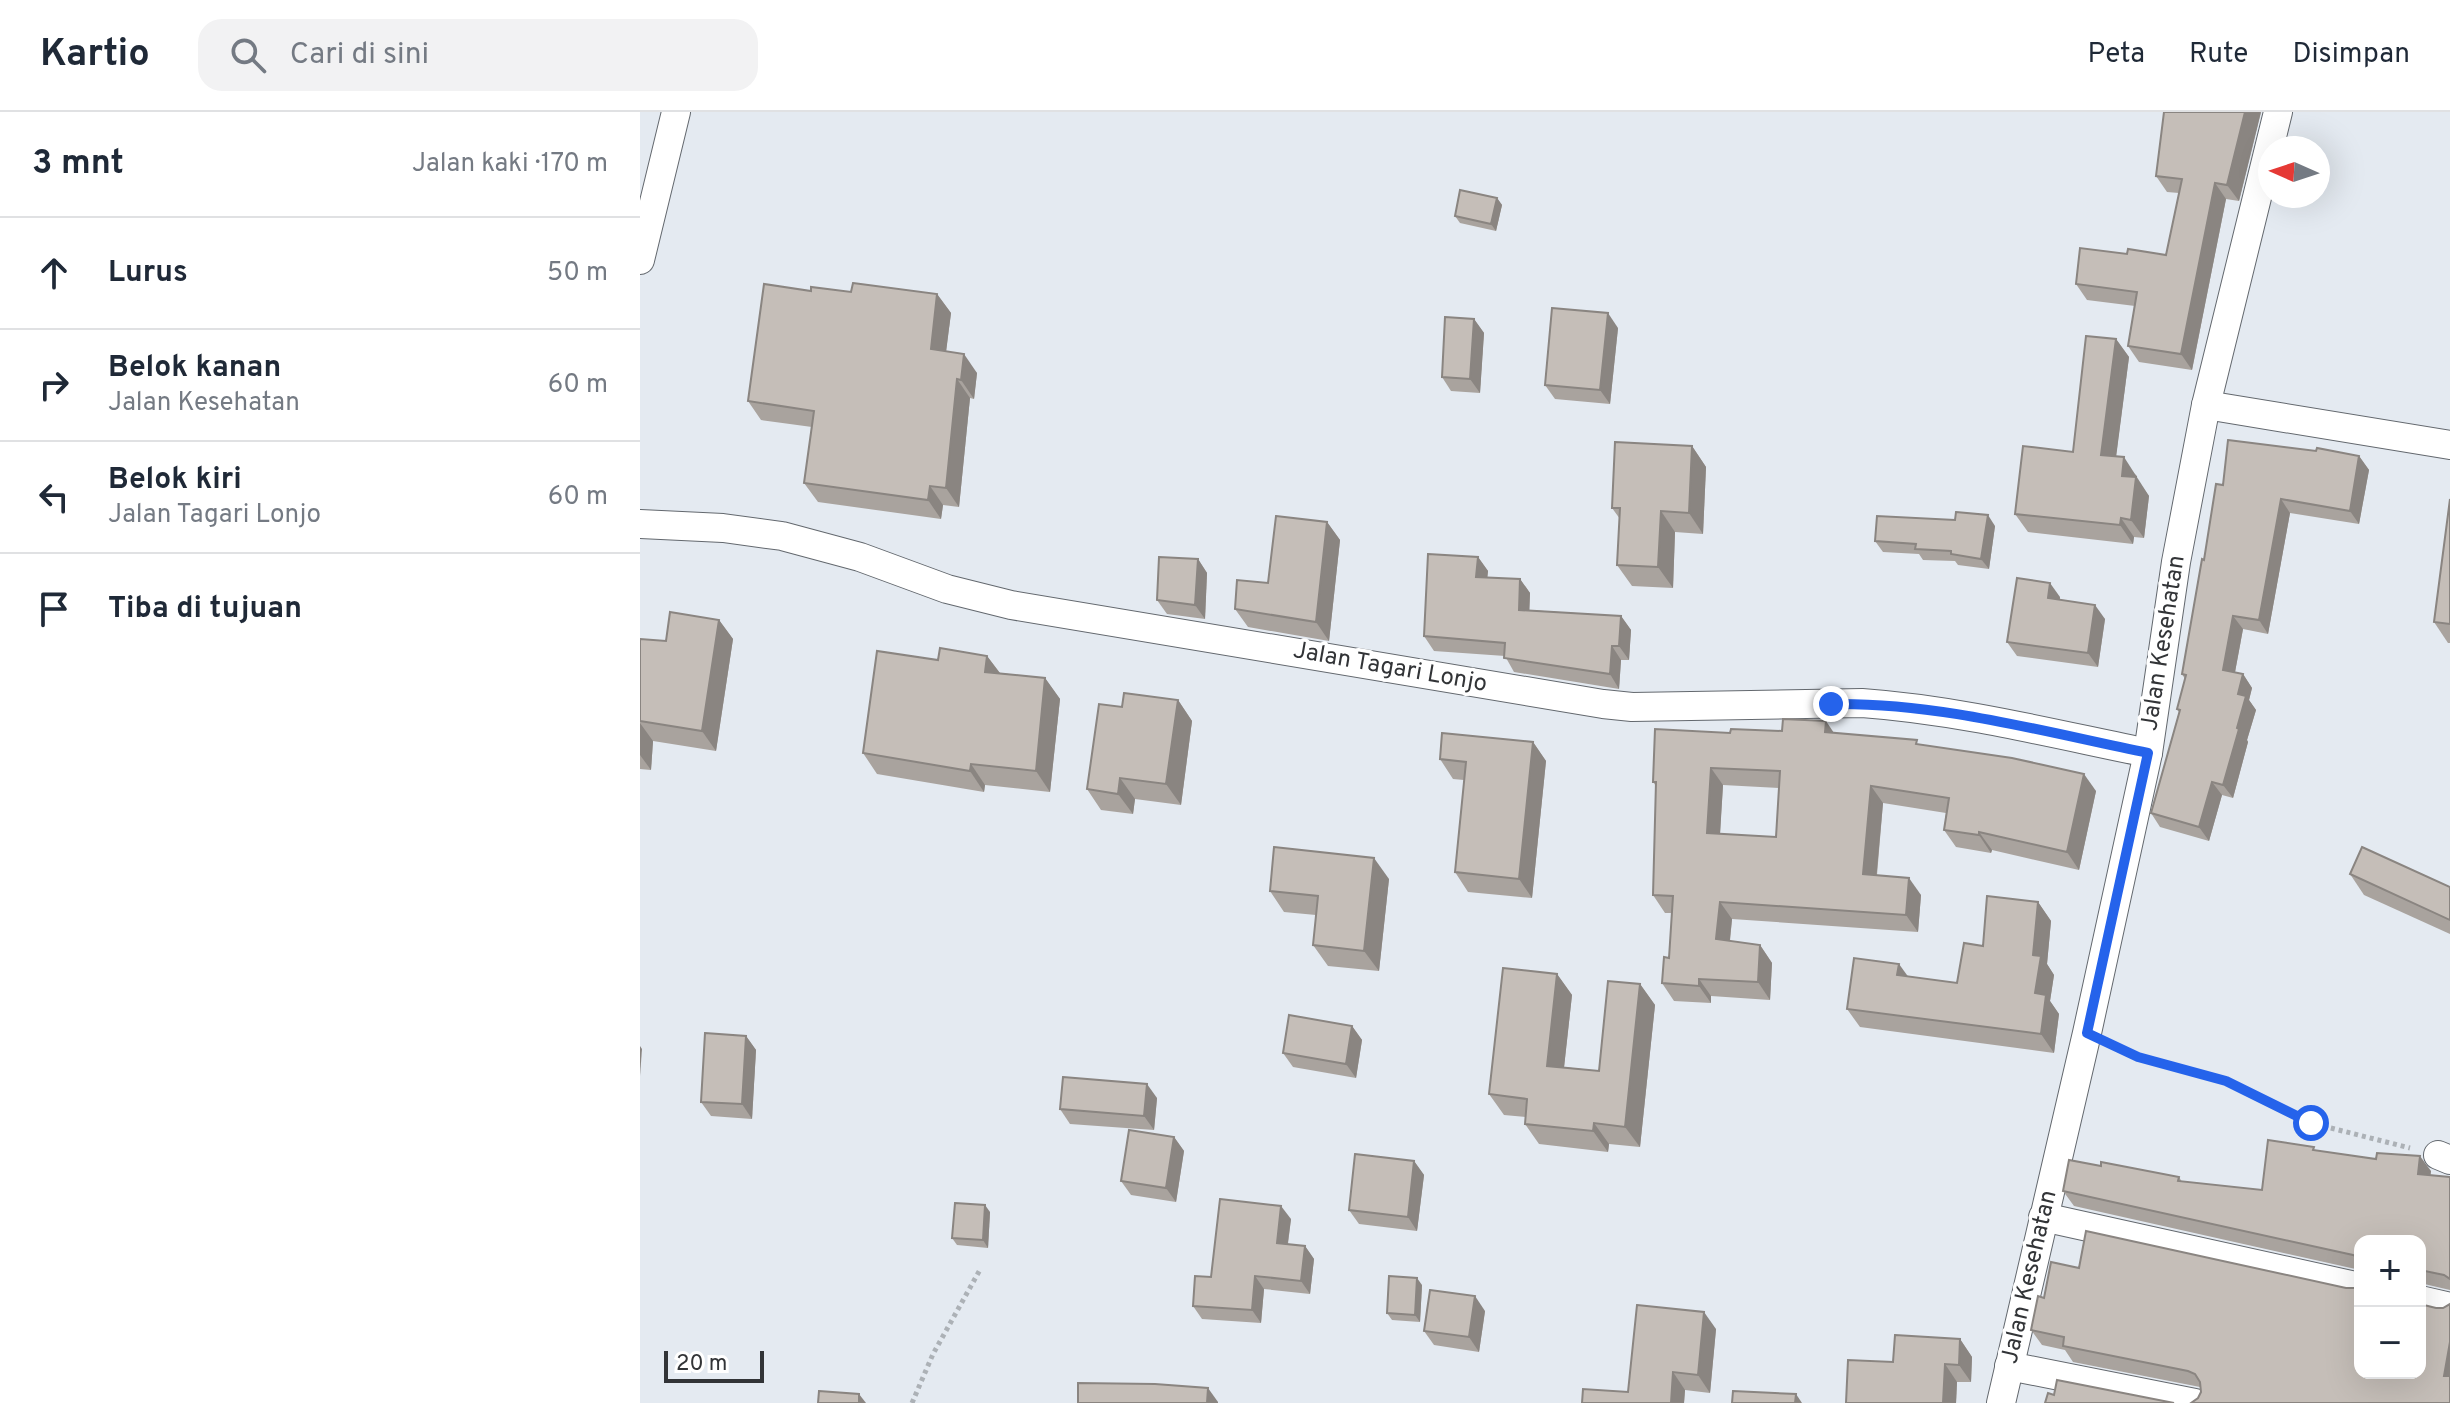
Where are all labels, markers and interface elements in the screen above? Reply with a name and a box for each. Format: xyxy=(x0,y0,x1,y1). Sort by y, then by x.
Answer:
search box xyxy=(198,19,758,91)
text: Kartio xyxy=(40,31,150,80)
icon: search xyxy=(226,33,270,77)
text: Cari di sini xyxy=(290,37,429,74)
text: Peta xyxy=(2088,37,2145,73)
text: Rute xyxy=(2189,37,2248,73)
text: Disimpan xyxy=(2292,37,2410,73)
north arrow xyxy=(2258,136,2330,208)
text: 3 mnt xyxy=(32,143,124,186)
text: Jalan kaki · 170 m xyxy=(412,148,608,181)
icon: ahead xyxy=(32,251,76,295)
text: Lurus xyxy=(108,255,188,292)
text: 50 m xyxy=(547,257,608,290)
text: Belok kanan xyxy=(108,350,281,387)
icon: right xyxy=(32,363,76,407)
text: 60 m xyxy=(548,369,608,402)
text: Jalan Kesehatan xyxy=(108,387,300,420)
text: Belok kiri xyxy=(108,462,242,499)
icon: left xyxy=(32,475,76,519)
text: 60 m xyxy=(548,481,608,514)
text: Jalan Tagari Lonjo xyxy=(108,499,321,532)
street label: Jalan Kesehatan xyxy=(2135,553,2193,733)
icon: arrive xyxy=(32,587,76,631)
text: Tiba di tujuan xyxy=(108,591,302,628)
street label: Jalan Tagari Lonjo xyxy=(1291,636,1489,700)
route end xyxy=(1813,686,1849,722)
route start xyxy=(2293,1105,2329,1141)
street label: Jalan Kesehatan xyxy=(1995,1187,2065,1367)
map controls xyxy=(2354,1235,2426,1379)
button: + xyxy=(2354,1235,2426,1307)
button: − xyxy=(2354,1307,2426,1379)
scale bar xyxy=(664,1347,764,1383)
text: 20 m xyxy=(676,1351,727,1378)

